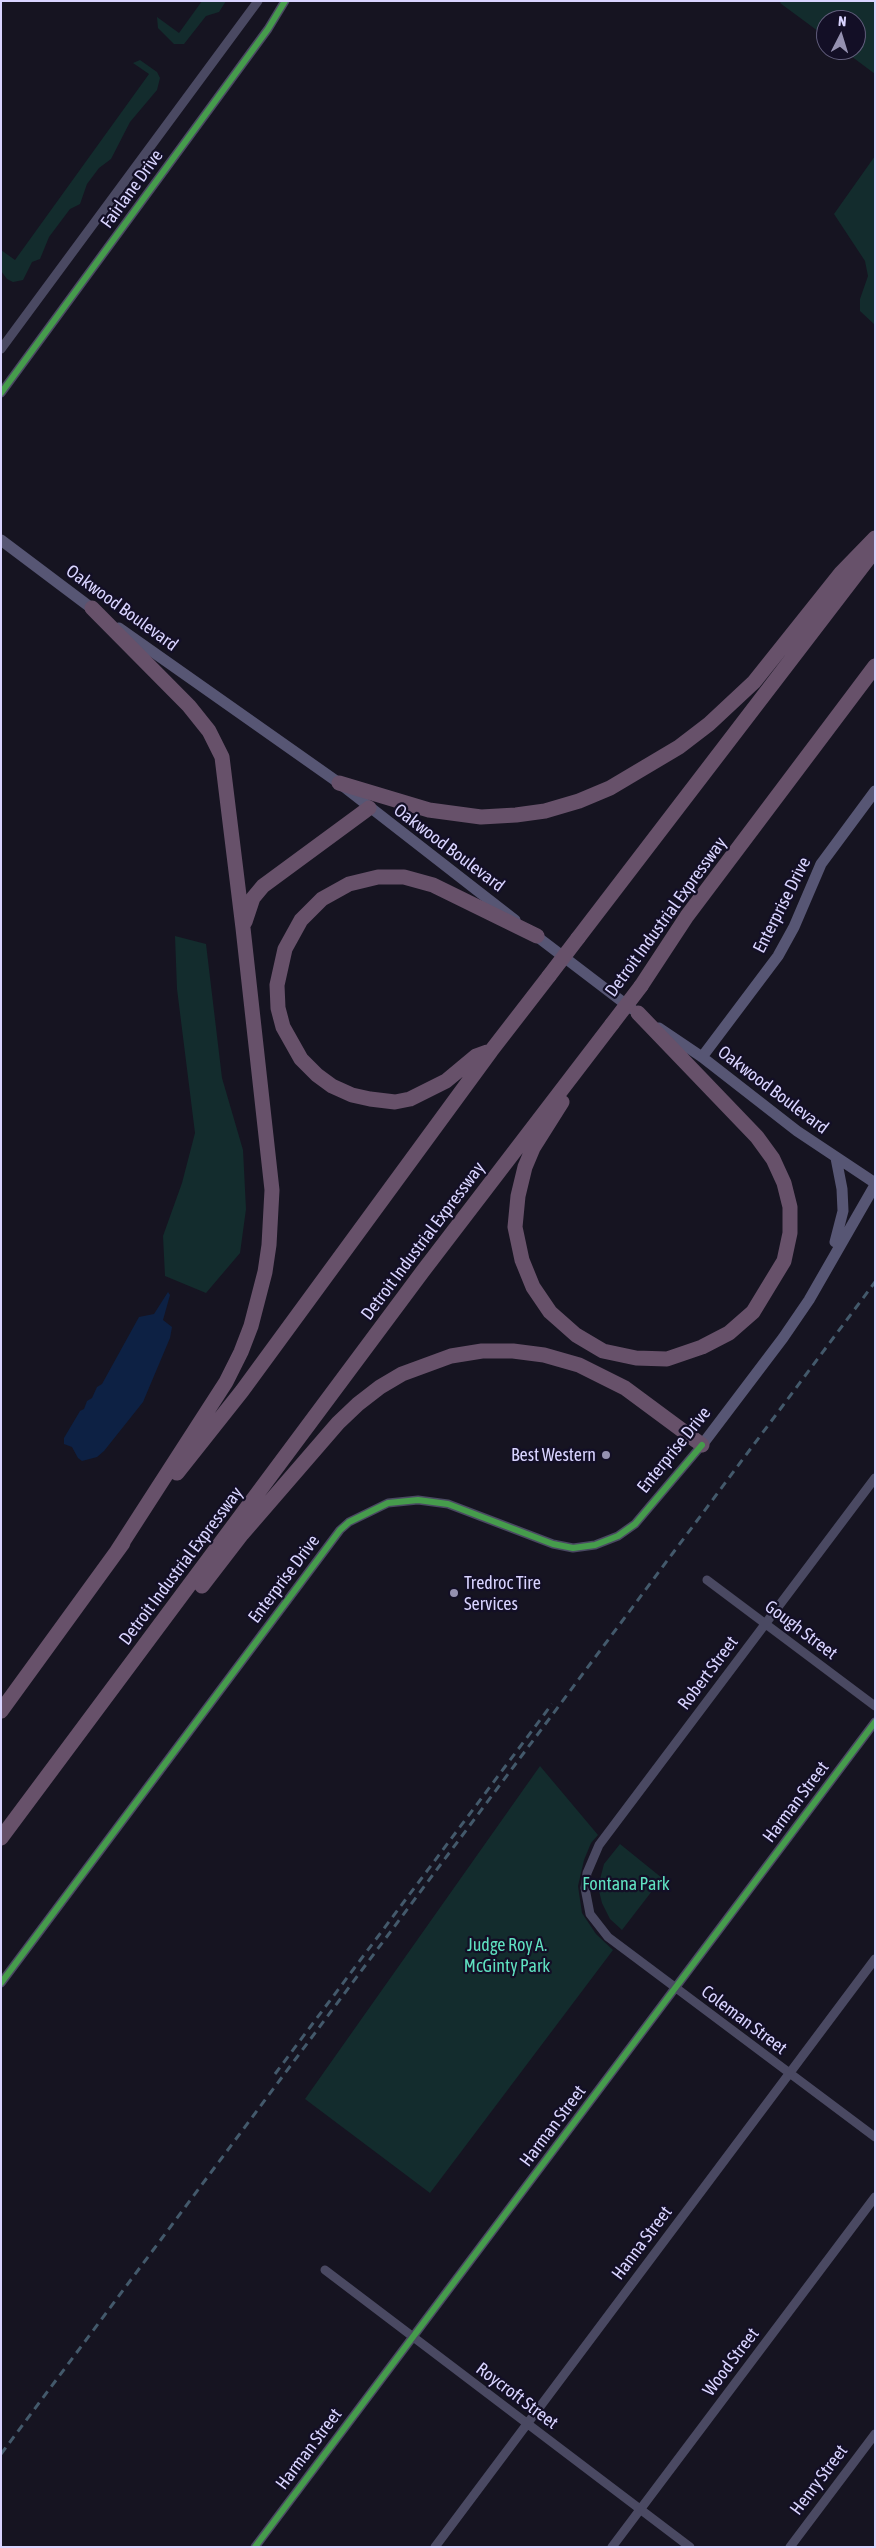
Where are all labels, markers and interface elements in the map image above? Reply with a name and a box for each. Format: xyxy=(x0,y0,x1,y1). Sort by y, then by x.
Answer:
north arrow xyxy=(816,10,866,60)
text: N xyxy=(837,13,847,29)
street label: Fairlane Drive xyxy=(96,145,168,233)
street label: Oakwood Boulevard xyxy=(62,560,182,656)
street label: Oakwood Boulevard xyxy=(389,799,509,897)
street label: Detroit Industrial Expressway xyxy=(601,833,731,1001)
street label: Enterprise Drive xyxy=(749,853,815,957)
street label: Oakwood Boulevard xyxy=(713,1041,833,1139)
street label: Detroit Industrial Expressway xyxy=(357,1158,489,1324)
street label: Enterprise Drive xyxy=(633,1402,715,1498)
place label: Best Western xyxy=(511,1444,596,1466)
marker: Best Western xyxy=(600,1449,612,1461)
street label: Detroit Industrial Expressway xyxy=(115,1483,247,1649)
street label: Enterprise Drive xyxy=(244,1531,324,1627)
place label: Tredroc Tire Services xyxy=(464,1572,541,1615)
marker: Tredroc Tire Services xyxy=(448,1587,460,1599)
street label: Gough Street xyxy=(761,1596,841,1664)
street label: Robert Street xyxy=(673,1632,743,1714)
street label: Harman Street xyxy=(758,1757,834,1847)
park label: Fontana Park xyxy=(582,1873,670,1895)
park label: Judge Roy A. McGinty Park xyxy=(464,1934,550,1976)
street label: Coleman Street xyxy=(697,1981,791,2059)
street label: Harman Street xyxy=(515,2081,591,2171)
street label: Hanna Street xyxy=(607,2202,677,2284)
street label: Wood Street xyxy=(698,2324,764,2400)
street label: Roycroft Street xyxy=(472,2358,562,2434)
street label: Harman Street xyxy=(271,2404,347,2494)
street label: Henry Street xyxy=(786,2441,852,2519)

